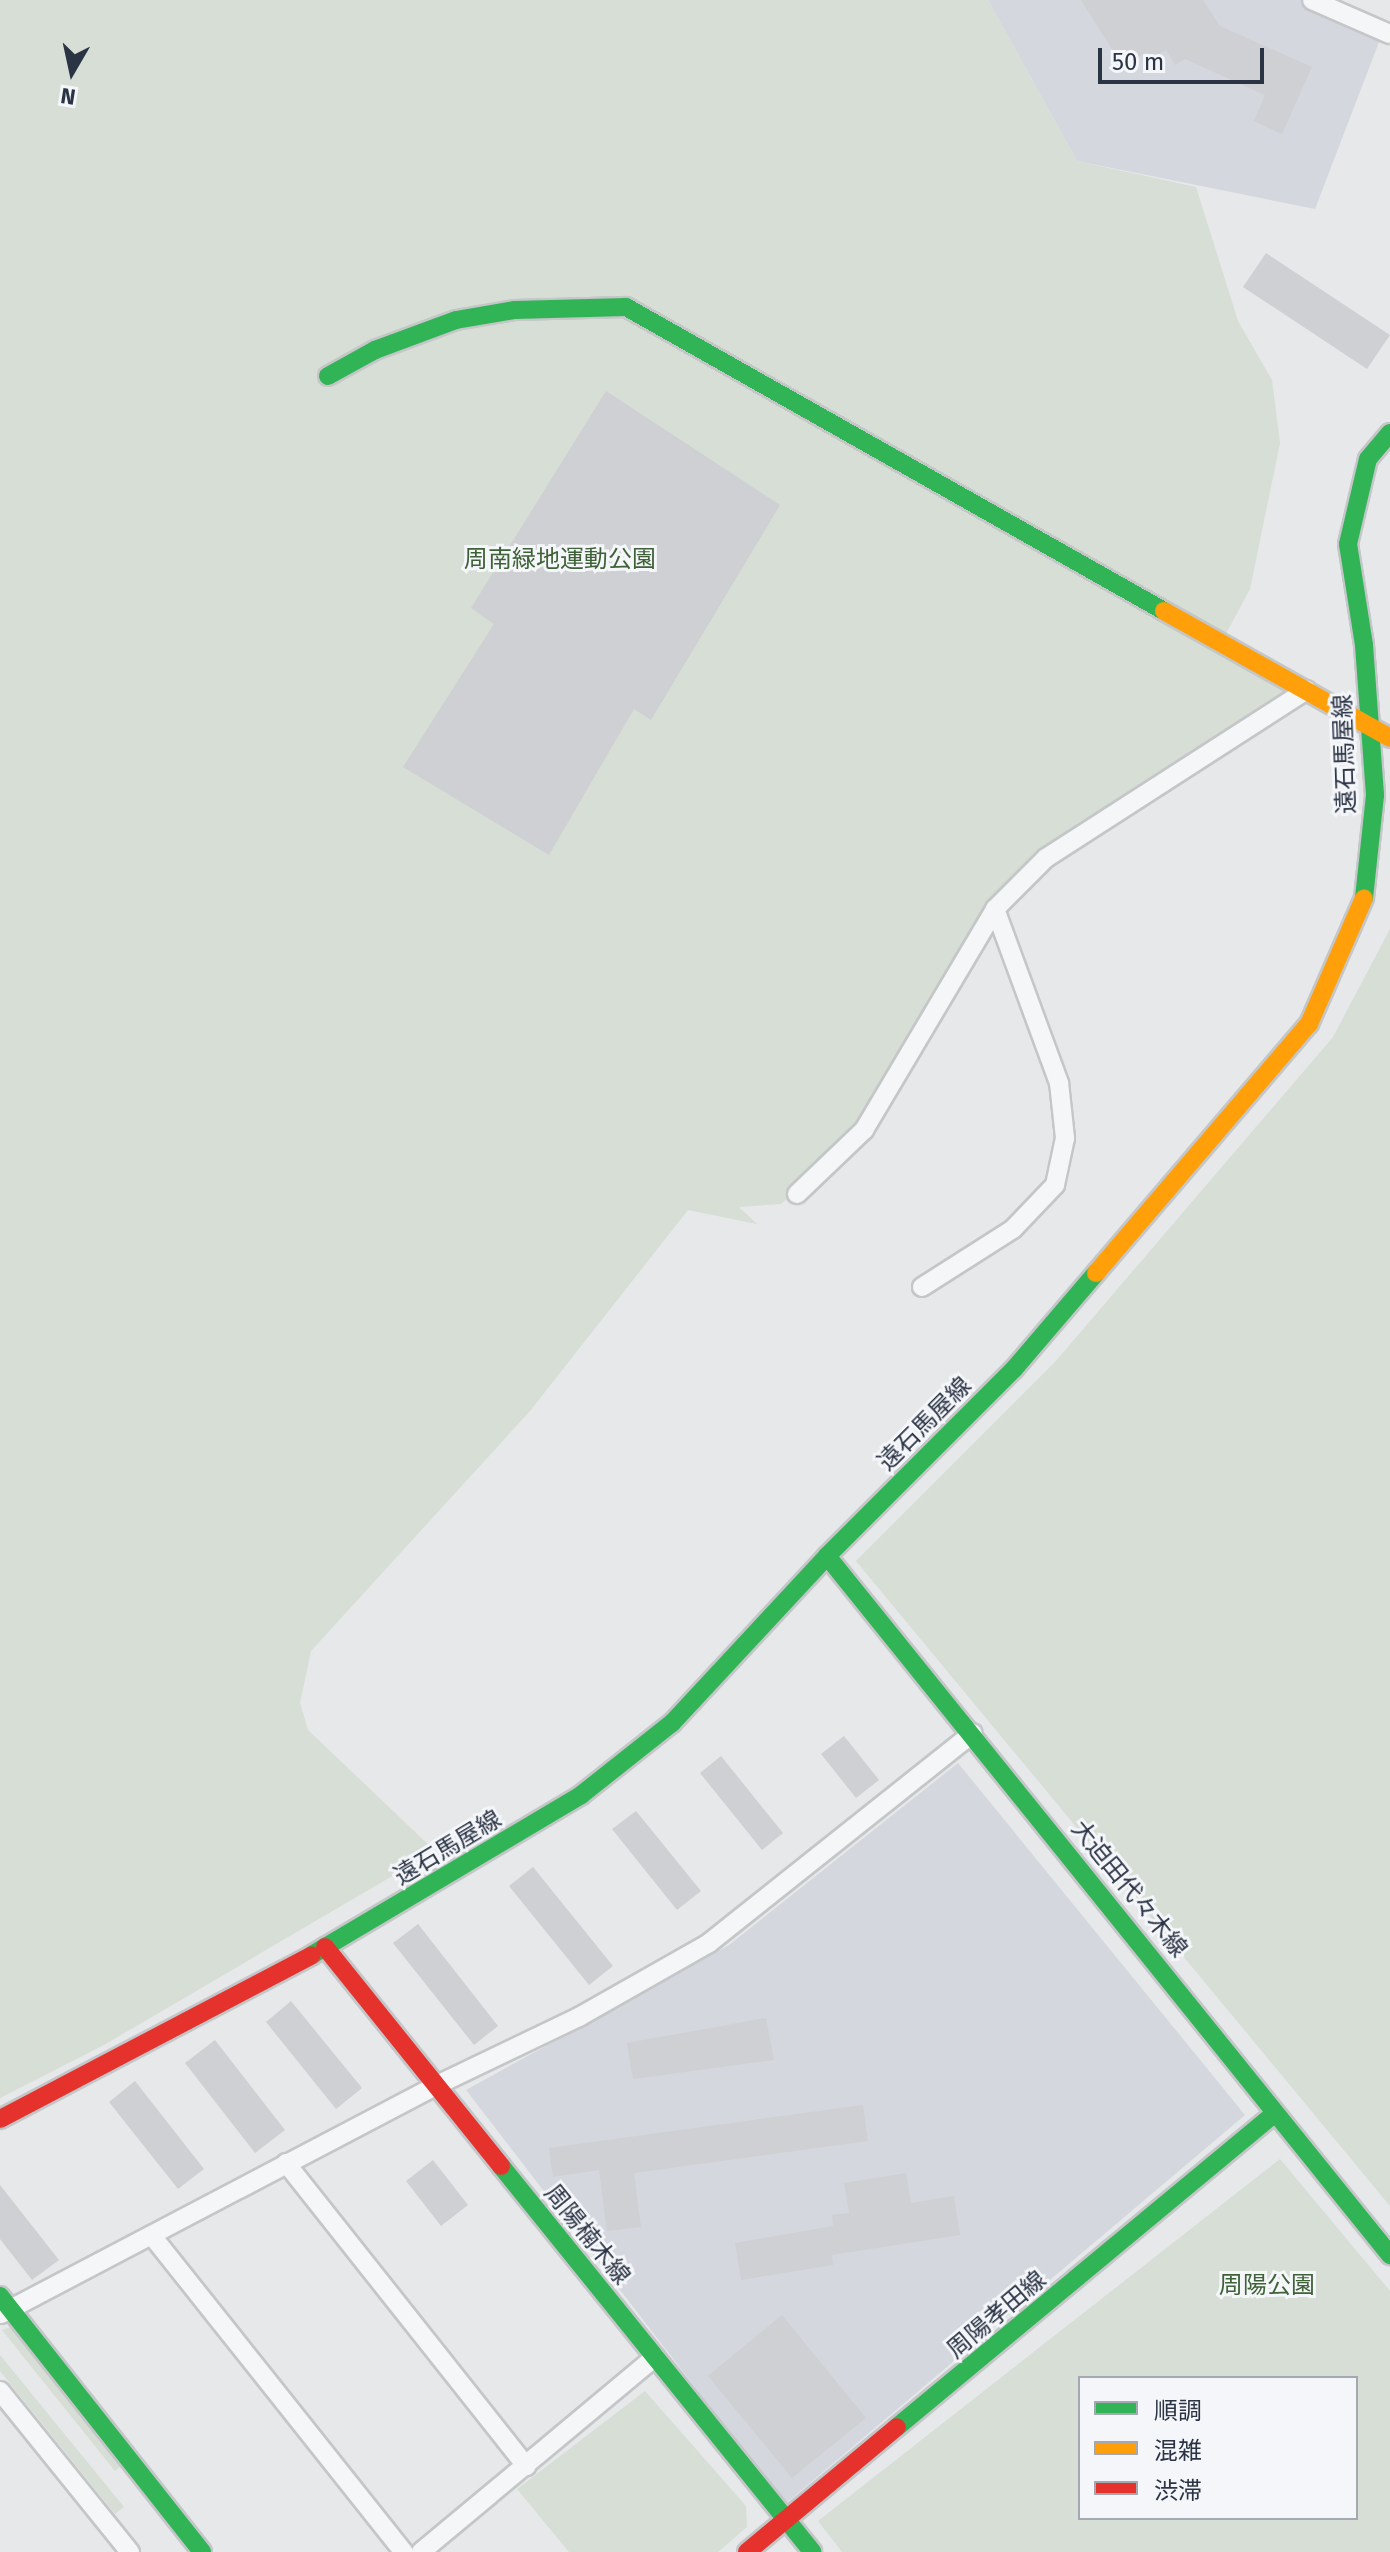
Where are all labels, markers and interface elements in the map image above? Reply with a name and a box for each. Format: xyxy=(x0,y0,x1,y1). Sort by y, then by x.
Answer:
north arrow xyxy=(32,32,112,112)
scale bar xyxy=(1102,32,1268,82)
text: 50 m xyxy=(1112,48,1164,76)
text: N xyxy=(59,82,77,111)
park label: 周南緑地運動公園 xyxy=(464,546,656,574)
street label: 遠石馬屋線 xyxy=(1329,694,1361,814)
street label: 遠石馬屋線 xyxy=(872,1371,978,1477)
street label: 遠石馬屋線 xyxy=(389,1805,507,1891)
street label: 大迫田代々木線 xyxy=(1065,1815,1193,1963)
street label: 周陽楠木線 xyxy=(538,2179,636,2291)
street label: 周陽孝田線 xyxy=(942,2265,1052,2365)
park label: 周陽公園 xyxy=(1219,2272,1315,2300)
legend xyxy=(1078,2376,1358,2520)
text: 順調 xyxy=(1154,2397,1202,2425)
text: 混雑 xyxy=(1154,2437,1202,2465)
text: 渋滞 xyxy=(1154,2477,1202,2505)

